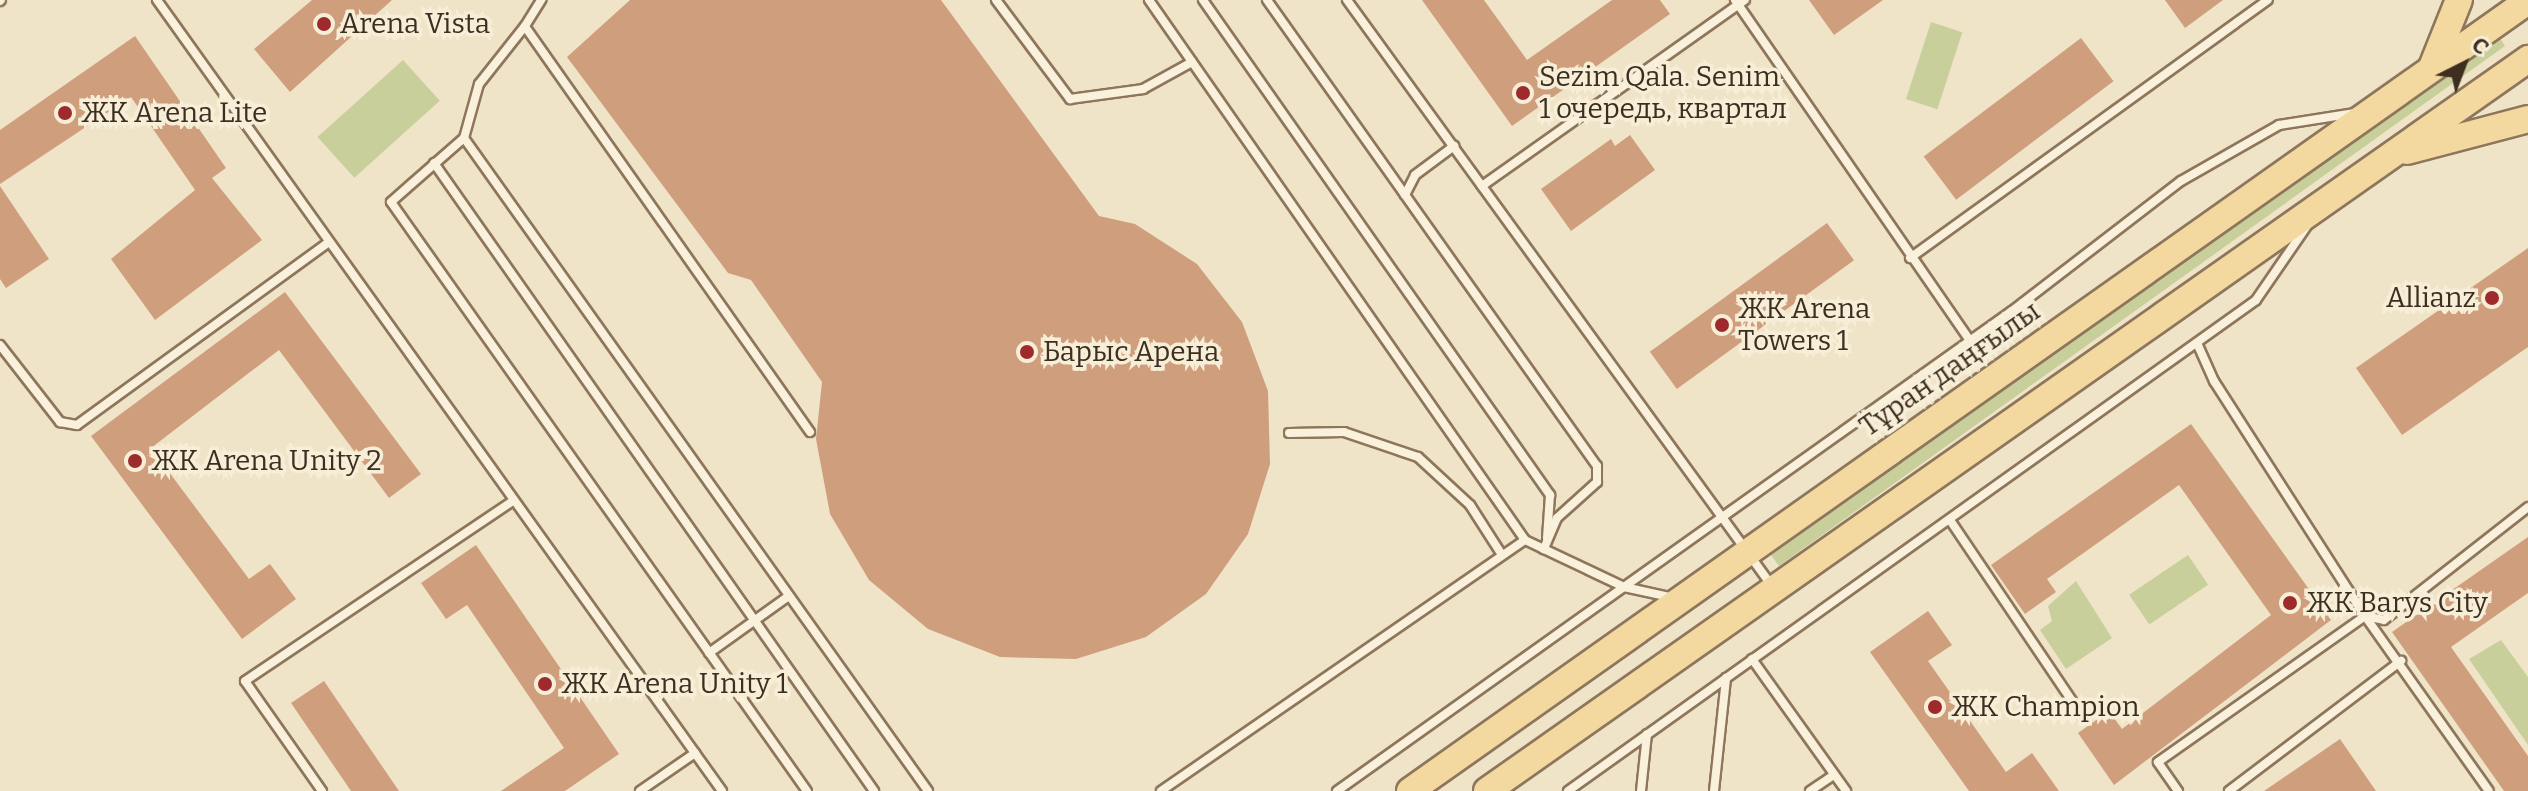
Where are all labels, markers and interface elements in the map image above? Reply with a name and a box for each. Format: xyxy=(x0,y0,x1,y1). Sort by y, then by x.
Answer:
place label: Arena Vista xyxy=(340,7,490,41)
marker: Arena Vista xyxy=(315,15,333,33)
north arrow xyxy=(2424,24,2504,104)
text: С xyxy=(2466,31,2495,60)
place label: Sezim Qala. Senim 1 очередь, квартал xyxy=(1539,60,1787,126)
marker: Sezim Qala. Senim 1 очередь, квартал xyxy=(1514,84,1532,102)
place label: ЖК Arena Lite xyxy=(81,96,267,130)
marker: ЖК Arena Lite xyxy=(56,104,74,122)
place label: Allianz xyxy=(2386,281,2476,315)
marker: Allianz xyxy=(2483,289,2501,307)
place label: ЖК Arena Towers 1 xyxy=(1738,292,1870,358)
street label: Тұран даңғылы xyxy=(1853,294,2047,444)
marker: ЖК Arena Towers 1 xyxy=(1713,316,1731,334)
place label: Барыс Арена xyxy=(1043,335,1219,369)
marker: Барыс Арена xyxy=(1018,343,1036,361)
place label: ЖК Arena Unity 2 xyxy=(151,444,382,478)
marker: ЖК Arena Unity 2 xyxy=(126,452,144,470)
place label: ЖК Barys City xyxy=(2306,586,2488,620)
marker: ЖК Barys City xyxy=(2281,594,2299,612)
place label: ЖК Arena Unity 1 xyxy=(561,667,788,701)
marker: ЖК Arena Unity 1 xyxy=(536,675,554,693)
place label: ЖК Champion xyxy=(1951,690,2140,724)
marker: ЖК Champion xyxy=(1926,698,1944,716)

